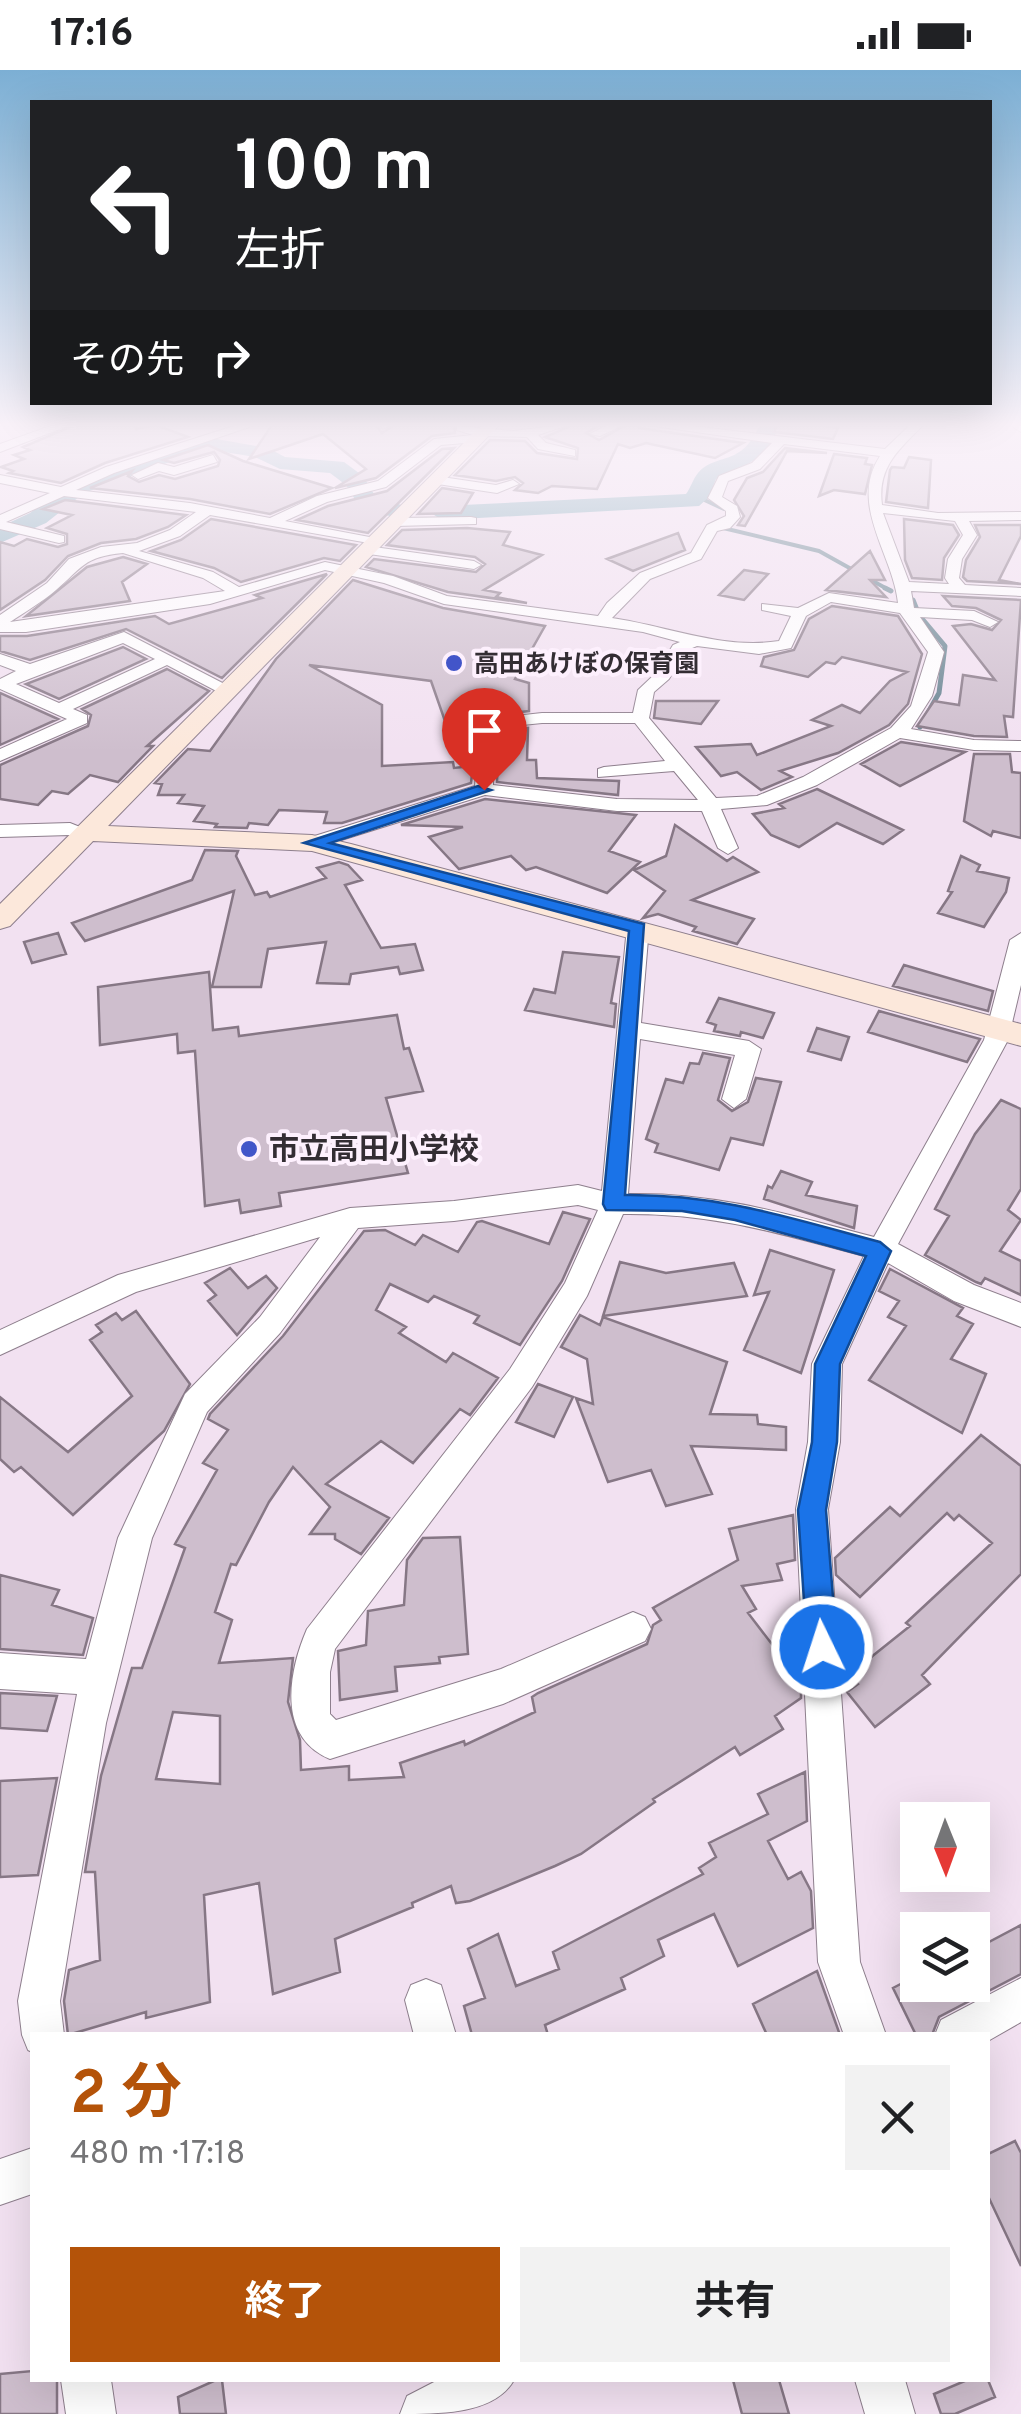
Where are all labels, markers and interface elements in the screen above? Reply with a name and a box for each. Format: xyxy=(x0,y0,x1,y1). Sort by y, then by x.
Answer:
text: 17:16 xyxy=(50,11,133,60)
text: 100 m xyxy=(235,126,434,215)
icon: left xyxy=(70,140,200,270)
text: 左折 xyxy=(235,225,325,282)
icon: right xyxy=(204,330,259,385)
text: その先 xyxy=(70,338,184,387)
place label: 高田あけぼの保育園 xyxy=(474,650,699,682)
marker: 高田あけぼの保育園 xyxy=(443,652,465,674)
pin xyxy=(442,688,527,791)
icon: arrive xyxy=(457,703,512,758)
place label: 市立高田小学校 xyxy=(269,1133,479,1170)
marker: 市立高田小学校 xyxy=(238,1138,260,1160)
position arrow xyxy=(770,1595,874,1699)
north arrow xyxy=(900,1802,990,1892)
map controls xyxy=(900,1802,990,2002)
button: layers xyxy=(900,1912,990,2002)
text: 2 分 xyxy=(70,2059,182,2135)
button: close xyxy=(845,2065,950,2170)
text: 480 m · 17:18 xyxy=(70,2135,245,2175)
button: 終了 xyxy=(70,2247,500,2362)
button: 共有 xyxy=(520,2247,950,2362)

